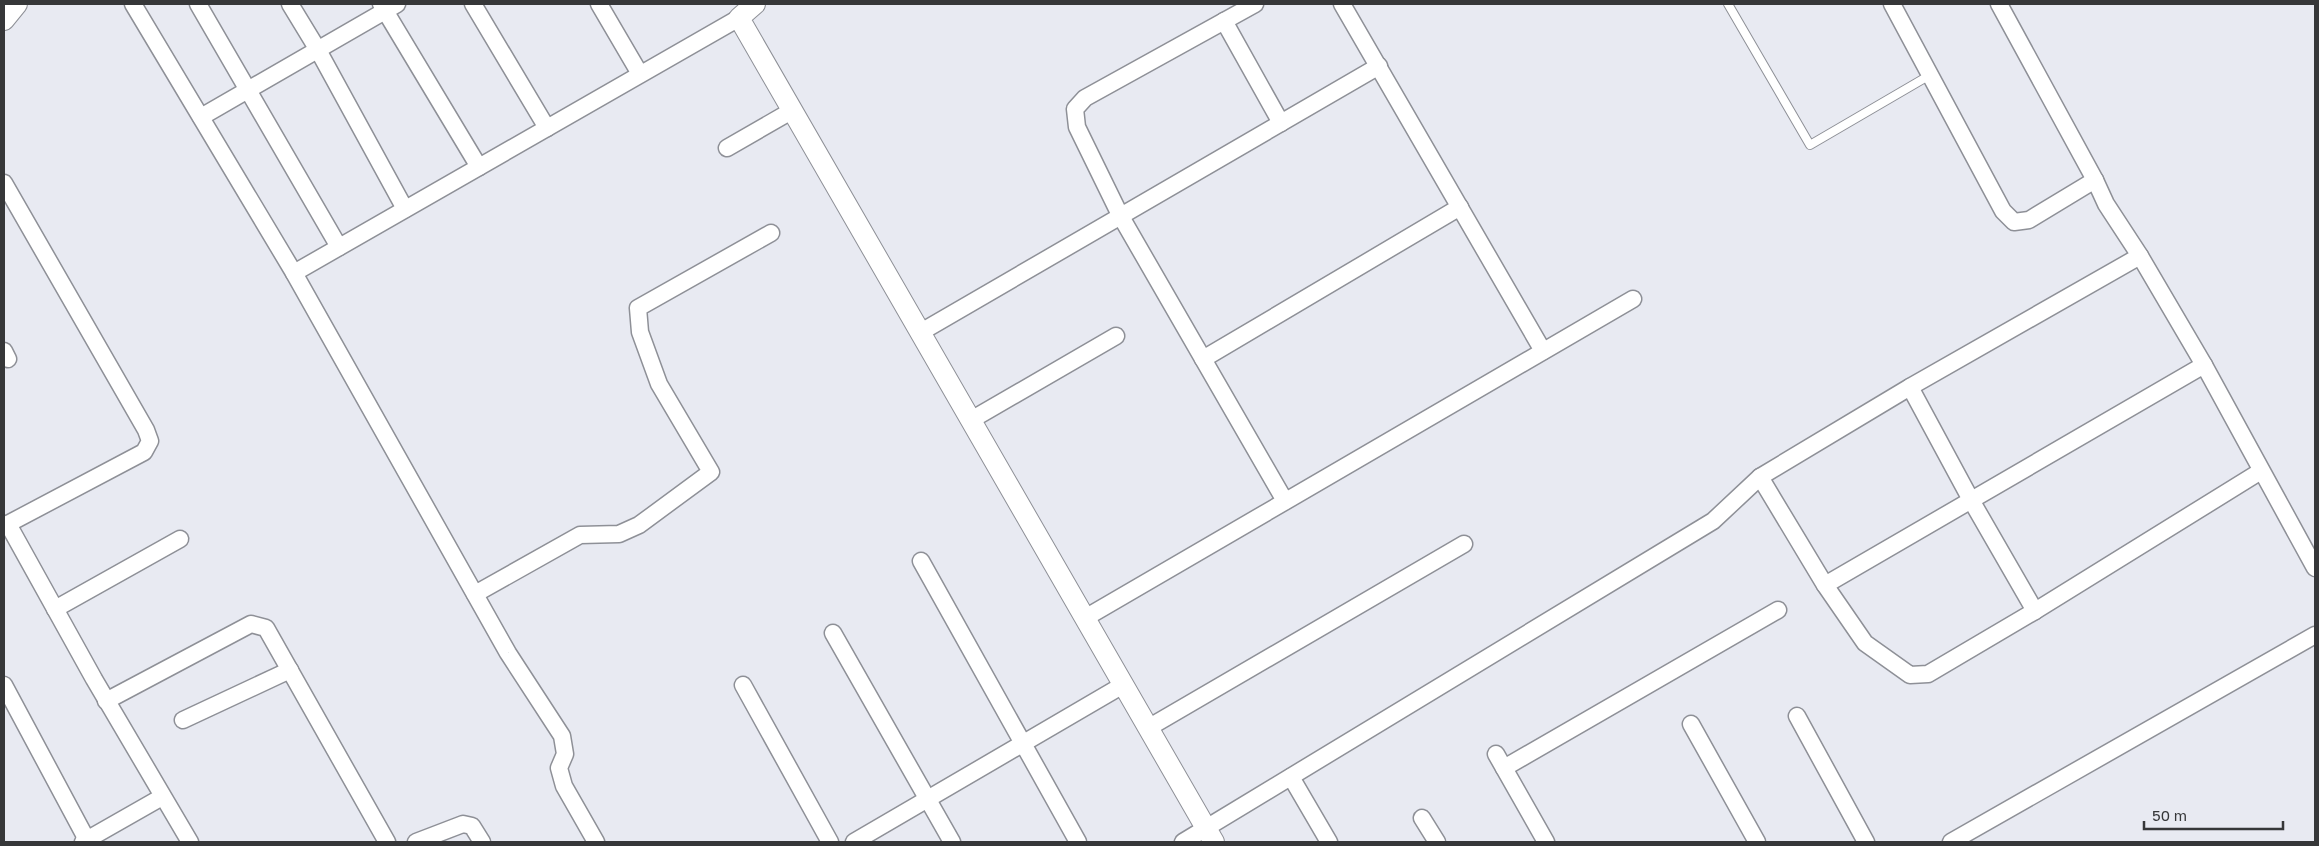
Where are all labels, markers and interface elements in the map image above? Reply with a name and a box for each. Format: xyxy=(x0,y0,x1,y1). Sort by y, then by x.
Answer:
scale bar xyxy=(2144,798,2283,830)
text: 50 m xyxy=(2152,806,2187,824)

